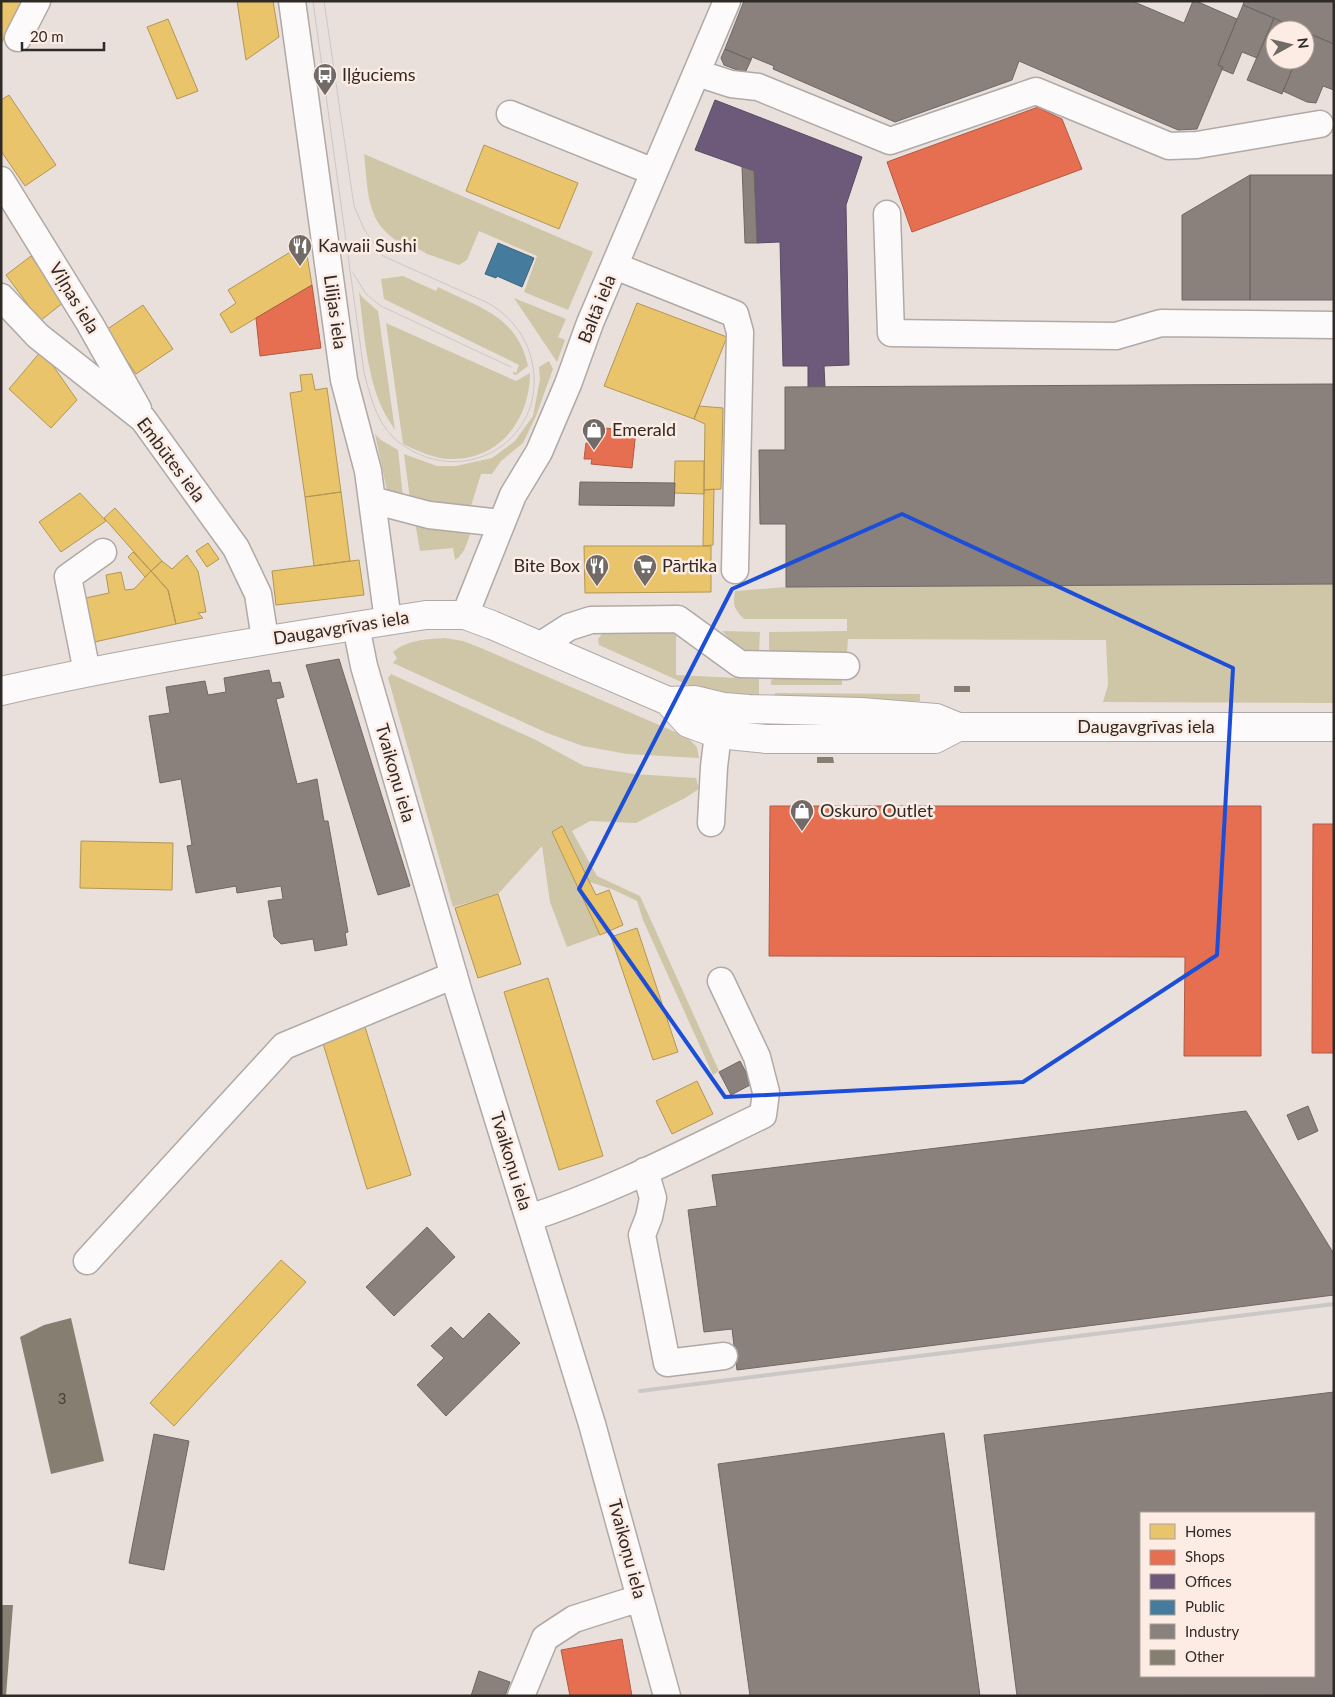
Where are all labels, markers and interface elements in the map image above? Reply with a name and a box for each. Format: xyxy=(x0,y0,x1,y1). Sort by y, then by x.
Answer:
scale bar xyxy=(22,20,105,52)
north arrow xyxy=(1265,20,1315,70)
text: 20 m xyxy=(30,27,64,45)
text: N xyxy=(1294,37,1313,50)
bus stop icon: Iļģuciems xyxy=(312,62,338,96)
place label: Iļģuciems xyxy=(342,63,416,85)
restaurant icon: Kawaii Sushi xyxy=(287,233,313,267)
place label: Kawaii Sushi xyxy=(318,234,417,256)
street label: Viļņas iela xyxy=(45,258,105,337)
street label: Baltā iela xyxy=(572,271,620,346)
street label: Lilijas iela xyxy=(320,273,352,350)
street label: Embūtes iela xyxy=(133,413,211,506)
shop icon: Emerald xyxy=(581,417,607,451)
place label: Emerald xyxy=(612,418,676,440)
restaurant icon: Bite Box xyxy=(584,553,610,587)
supermarket icon: Pārtika xyxy=(632,553,658,587)
place label: Bite Box xyxy=(513,554,580,576)
place label: Pārtika xyxy=(662,554,717,576)
street label: Daugavgrīvas iela xyxy=(271,605,410,649)
street label: Daugavgrīvas iela xyxy=(1077,715,1215,737)
street label: Tvaikoņu iela xyxy=(371,721,421,825)
shop icon: Oskuro Outlet xyxy=(789,798,815,832)
place label: Oskuro Outlet xyxy=(820,799,934,821)
street label: Tvaikoņu iela xyxy=(487,1109,537,1213)
house number: 3 xyxy=(58,1389,66,1407)
street label: Tvaikoņu iela xyxy=(604,1497,652,1601)
legend xyxy=(1140,1512,1315,1677)
text: Homes xyxy=(1185,1522,1231,1540)
text: Shops xyxy=(1185,1547,1225,1565)
text: Offices xyxy=(1185,1572,1232,1590)
text: Public xyxy=(1185,1597,1225,1615)
text: Industry xyxy=(1185,1622,1240,1640)
text: Other xyxy=(1185,1647,1225,1665)

